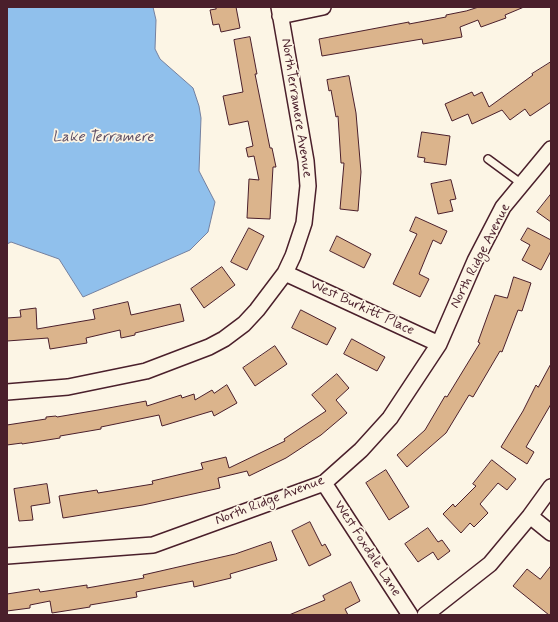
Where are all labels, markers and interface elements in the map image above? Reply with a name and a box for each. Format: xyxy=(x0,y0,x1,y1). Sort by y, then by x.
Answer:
street label: NorthTerramere Avenue xyxy=(277,37,315,179)
water label: Lake Terramere xyxy=(52,129,154,147)
street label: North Ridge Avenue xyxy=(447,201,515,311)
street label: West Burkitt Place xyxy=(307,276,417,340)
street label: North Ridge Avenue xyxy=(213,472,327,530)
street label: West Foxdale Lane xyxy=(330,498,404,600)

